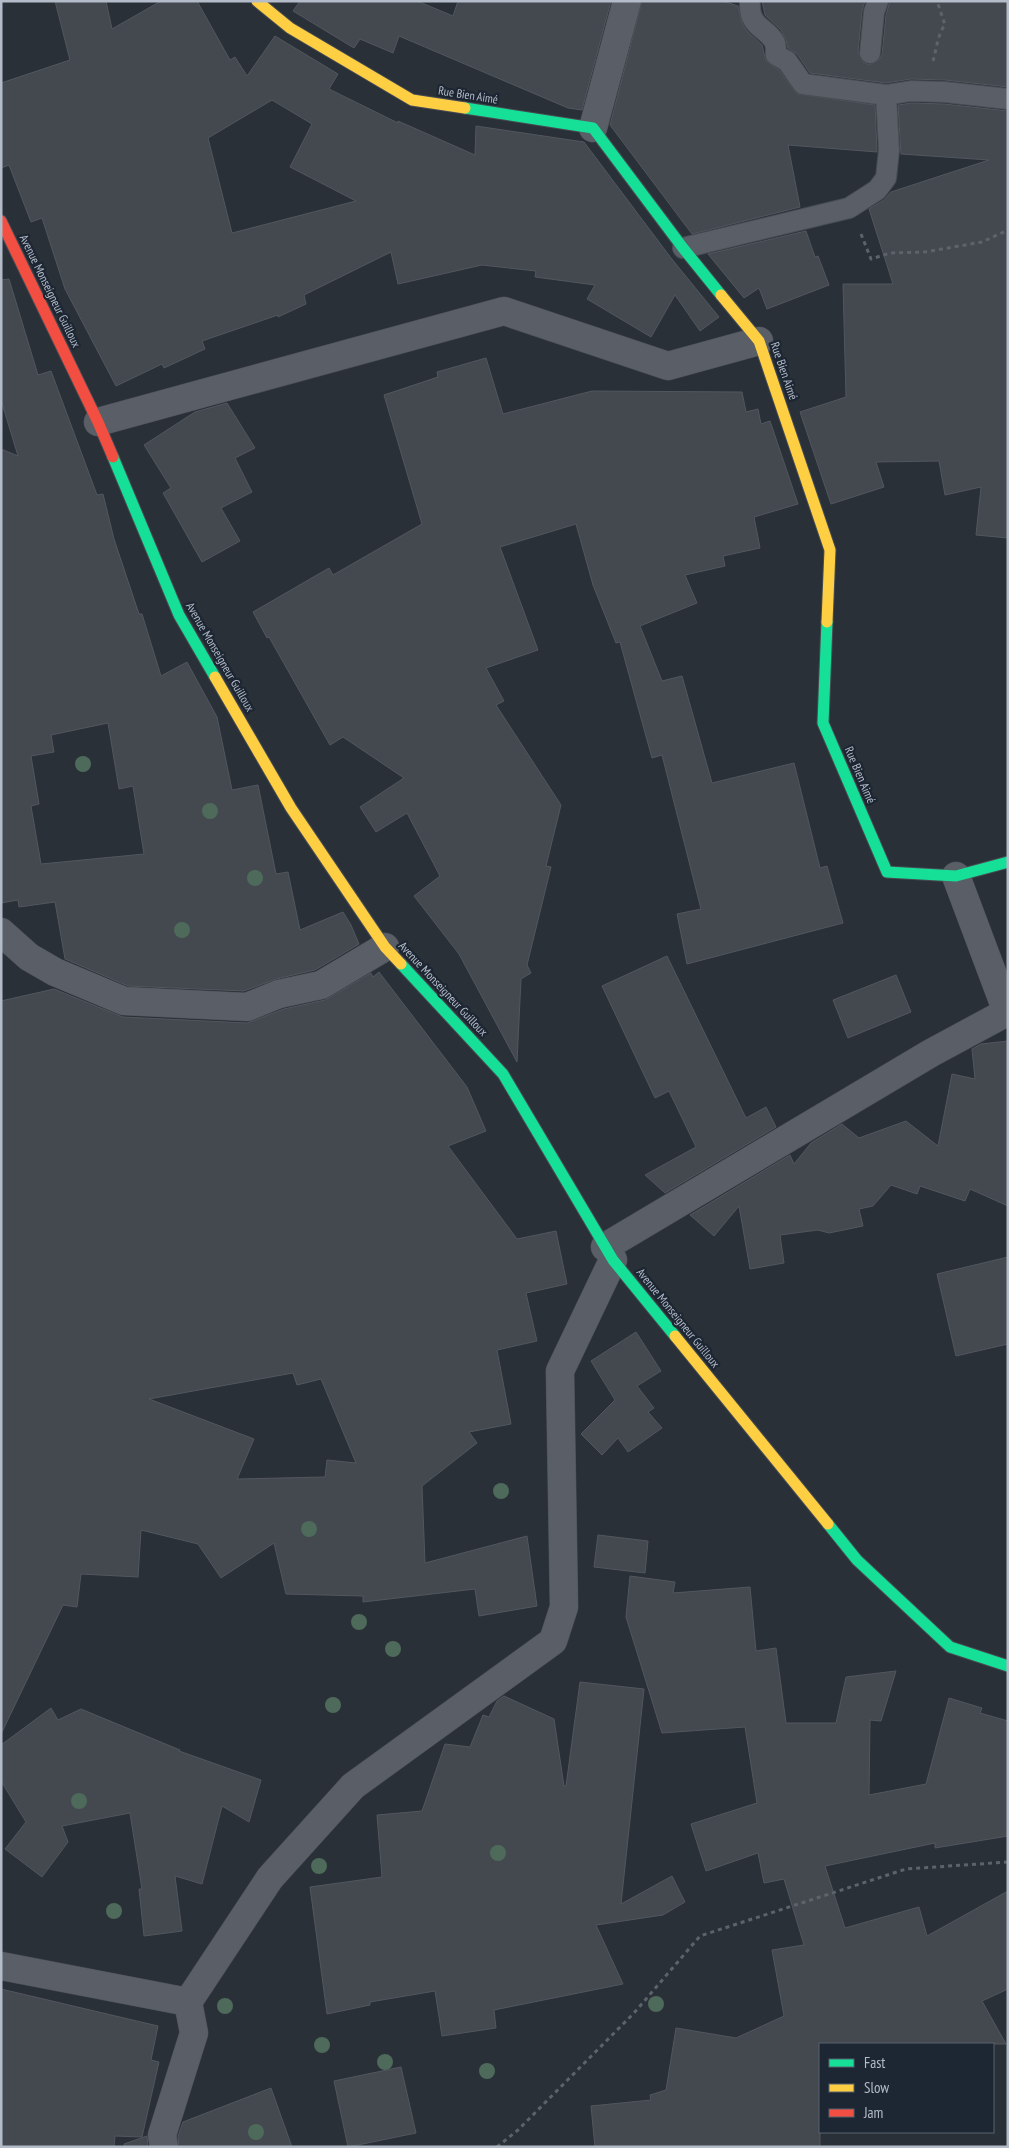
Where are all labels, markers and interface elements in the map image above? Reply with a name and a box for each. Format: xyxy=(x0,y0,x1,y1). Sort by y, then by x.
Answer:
street label: Rue Bien Aimé xyxy=(437,82,499,107)
street label: Avenue Monseigneur Guilloux xyxy=(17,232,84,350)
street label: Rue Bien Aimé xyxy=(768,340,801,402)
street label: Avenue Monseigneur Guilloux xyxy=(183,599,258,714)
street label: Rue Bien Aimé xyxy=(842,744,879,805)
street label: Avenue Monseigneur Guilloux xyxy=(396,938,491,1039)
street label: Avenue Monseigneur Guilloux xyxy=(634,1265,723,1371)
legend xyxy=(819,2043,994,2133)
text: Fast xyxy=(864,2053,885,2072)
text: Slow xyxy=(864,2078,889,2097)
text: Jam xyxy=(863,2103,883,2122)

